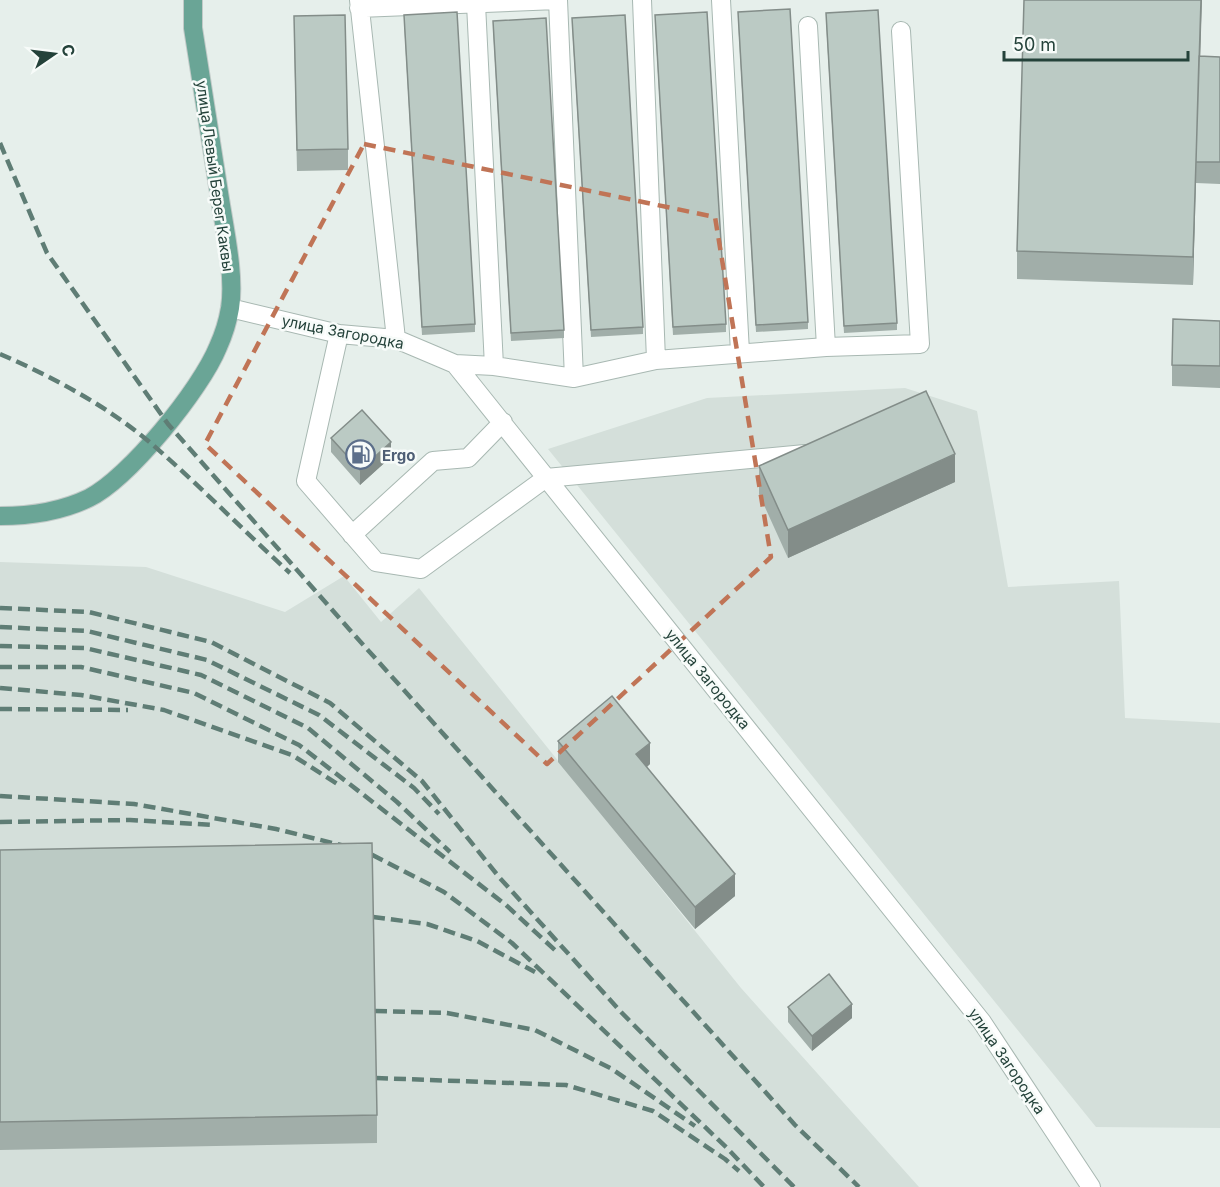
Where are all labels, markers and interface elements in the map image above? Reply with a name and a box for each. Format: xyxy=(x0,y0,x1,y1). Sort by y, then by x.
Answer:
north arrow xyxy=(24,24,84,84)
scale bar xyxy=(1004,24,1188,62)
text: 50 m xyxy=(1013,34,1056,55)
text: С xyxy=(57,42,80,59)
street label: улица Левый Берег Каквы xyxy=(192,79,238,273)
street label: улица Загородка xyxy=(280,311,406,353)
fuel station icon: Ergo xyxy=(345,439,377,471)
place label: Ergo xyxy=(382,446,416,465)
street label: улица Загородка xyxy=(662,625,754,733)
street label: улица Загородка xyxy=(964,1004,1050,1118)

